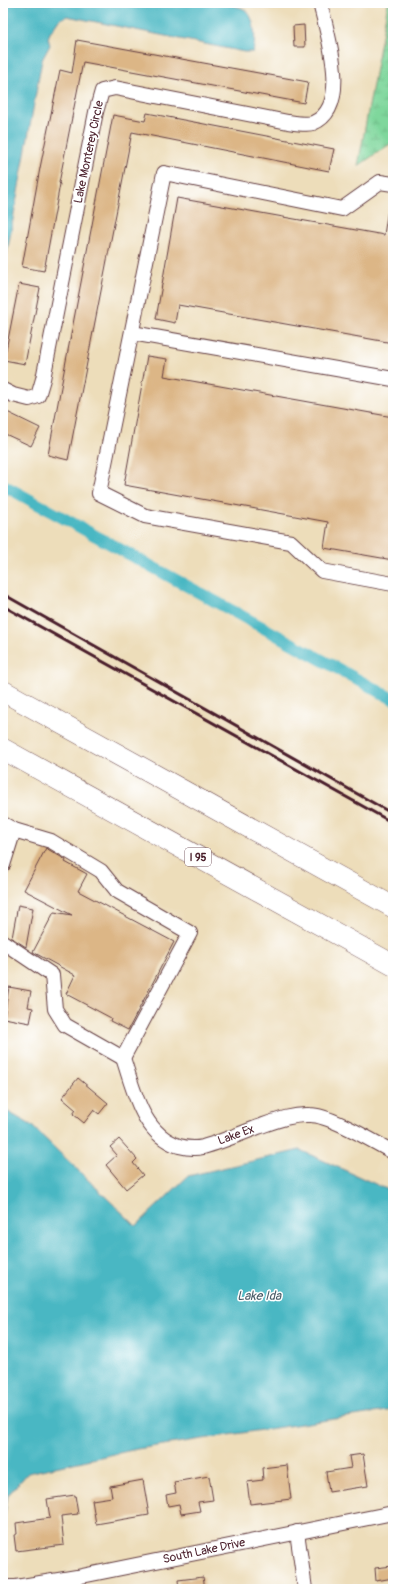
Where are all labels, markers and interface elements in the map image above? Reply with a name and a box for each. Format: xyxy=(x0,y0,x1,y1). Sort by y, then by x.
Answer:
street label: Lake Monterey Circle xyxy=(71,99,107,205)
road number: I 95 xyxy=(185,848,211,866)
street label: Lake Ex xyxy=(216,1122,256,1148)
water label: Lake Ida xyxy=(237,1288,282,1304)
street label: South Lake Drive xyxy=(161,1535,247,1567)

